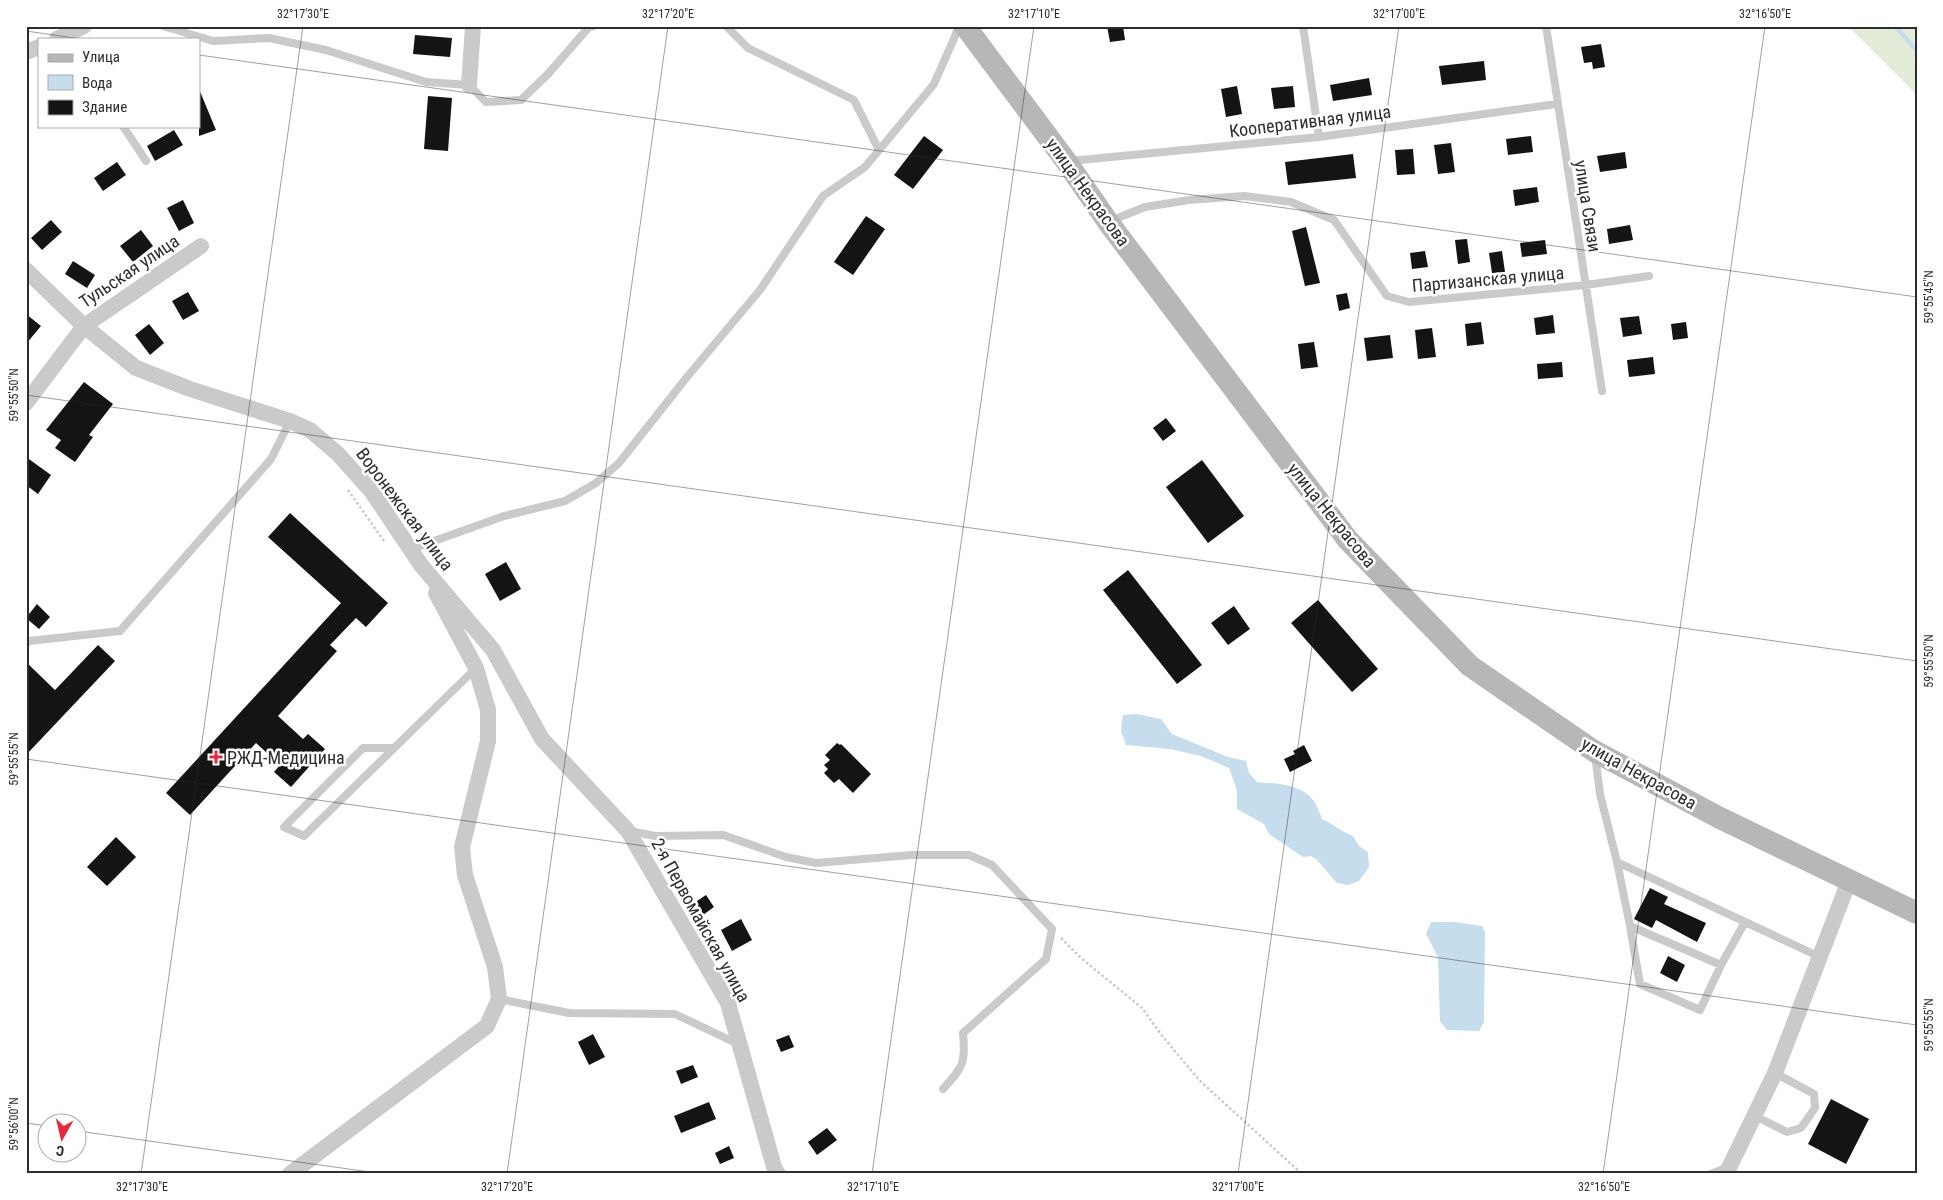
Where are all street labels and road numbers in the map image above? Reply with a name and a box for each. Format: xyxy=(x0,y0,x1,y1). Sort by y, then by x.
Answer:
street label: Кооперативная улица xyxy=(1228,101,1392,141)
street label: улица Некрасова xyxy=(1042,134,1134,250)
street label: улица Связи xyxy=(1570,159,1606,253)
street label: Тульская улица xyxy=(75,230,183,312)
street label: Партизанская улица xyxy=(1411,262,1565,296)
street label: Воронежская улица xyxy=(352,444,458,574)
street label: улица Некрасова xyxy=(1283,458,1381,572)
street label: улица Некрасова xyxy=(1578,733,1700,813)
street label: 2-я Первомайская улица xyxy=(647,834,755,1006)

